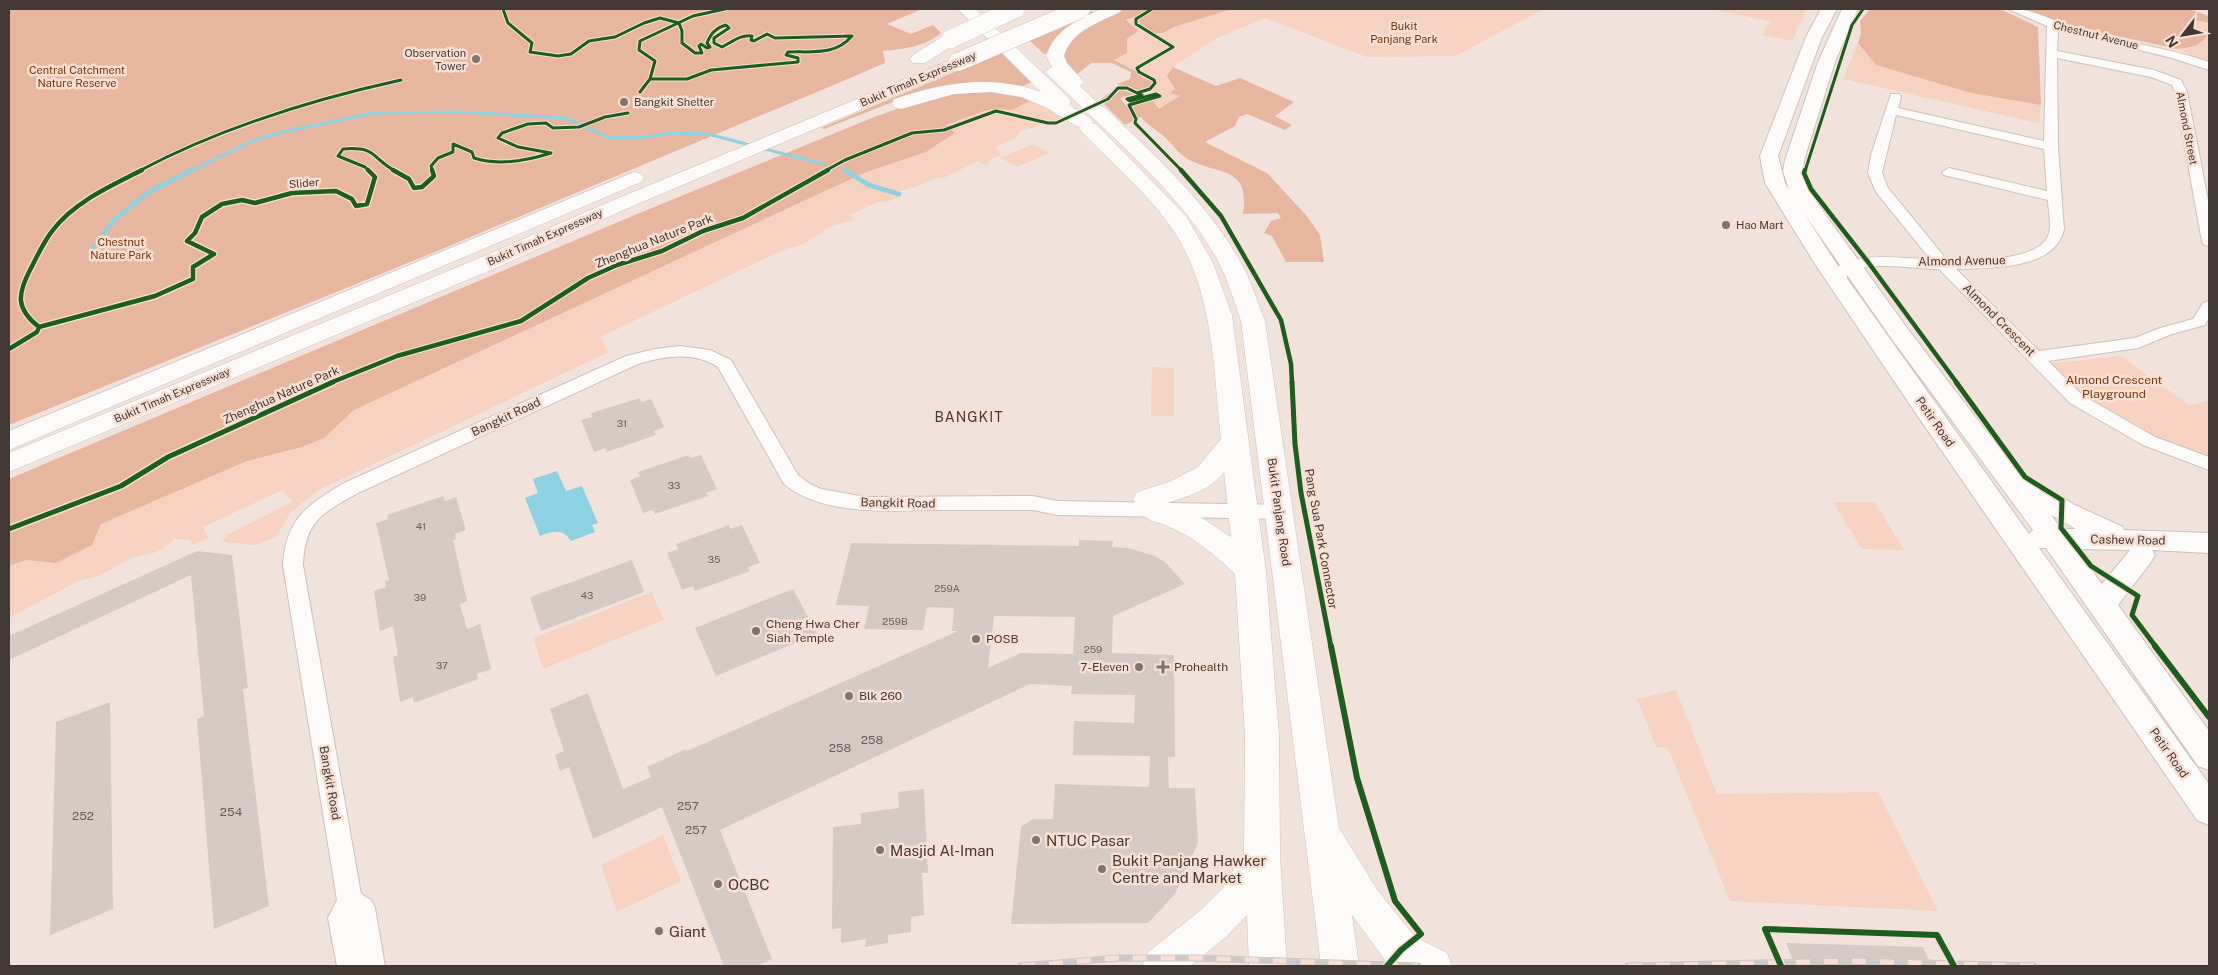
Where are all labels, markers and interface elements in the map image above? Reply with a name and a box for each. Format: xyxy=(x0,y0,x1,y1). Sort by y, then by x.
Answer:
north arrow xyxy=(2158,10,2208,60)
street label: Chestnut Avenue xyxy=(2052,19,2140,51)
park label: Bukit Panjang Park xyxy=(1370,20,1438,45)
text: N xyxy=(2162,33,2182,51)
place label: Observation Tower xyxy=(404,47,466,72)
street label: Bukit Timah Expressway xyxy=(858,49,978,109)
marker: Observation Tower xyxy=(470,53,482,65)
park label: Central Catchment Nature Reserve xyxy=(29,64,125,89)
street label: Almond Street xyxy=(2174,90,2200,166)
marker: Bangkit Shelter xyxy=(618,96,630,108)
place label: Bangkit Shelter xyxy=(634,96,714,108)
street label: Slider xyxy=(288,176,320,190)
street label: Bukit Timah Expressway xyxy=(486,206,605,268)
street label: Zhenghua Nature Park xyxy=(593,211,715,271)
marker: Hao Mart xyxy=(1720,219,1732,231)
place label: Hao Mart xyxy=(1736,219,1784,231)
park label: Chestnut Nature Park xyxy=(90,236,152,261)
street label: Almond Avenue xyxy=(1918,253,2006,269)
street label: Almond Crescent xyxy=(1960,281,2038,359)
street label: Zhenghua Nature Park xyxy=(221,363,342,427)
street label: Bukit Timah Expressway xyxy=(112,365,232,425)
park label: Almond Crescent Playground xyxy=(2066,373,2163,401)
street label: Petir Road xyxy=(1913,394,1957,450)
street label: Bangkit Road xyxy=(469,395,543,439)
district label: BANGKIT xyxy=(935,409,1003,425)
house number: 31 xyxy=(617,417,627,429)
street label: Bukit Panjang Road xyxy=(1264,457,1294,567)
street label: Pang Sua Park Connector xyxy=(1302,468,1340,611)
house number: 33 xyxy=(668,479,680,491)
street label: Bangkit Road xyxy=(860,495,936,511)
house number: 41 xyxy=(416,520,426,532)
street label: Cashew Road xyxy=(2090,532,2166,548)
house number: 35 xyxy=(708,553,720,565)
house number: 259A xyxy=(934,582,960,594)
house number: 43 xyxy=(581,589,593,601)
house number: 39 xyxy=(414,591,426,603)
house number: 259B xyxy=(882,615,908,627)
place label: Cheng Hwa Cher Siah Temple xyxy=(766,617,860,645)
marker: Cheng Hwa Cher Siah Temple xyxy=(750,625,762,637)
place label: POSB xyxy=(986,632,1019,646)
marker: POSB xyxy=(970,633,982,645)
house number: 259 xyxy=(1084,643,1102,655)
house number: 37 xyxy=(436,659,448,671)
place label: 7-Eleven xyxy=(1080,660,1129,674)
marker: Prohealth xyxy=(1156,660,1170,674)
place label: Prohealth xyxy=(1174,660,1228,674)
marker: 7-Eleven xyxy=(1133,661,1145,673)
place label: Blk 260 xyxy=(859,689,902,703)
marker: Blk 260 xyxy=(843,690,855,702)
street label: Petir Road xyxy=(2147,725,2191,781)
house number: 258 xyxy=(861,733,884,747)
house number: 258 xyxy=(829,741,852,755)
street label: Bangkit Road xyxy=(317,745,343,821)
house number: 257 xyxy=(677,799,699,813)
house number: 254 xyxy=(220,805,243,819)
house number: 252 xyxy=(72,809,94,823)
house number: 257 xyxy=(685,823,707,837)
place label: NTUC Pasar xyxy=(1046,832,1130,849)
marker: NTUC Pasar xyxy=(1030,834,1042,846)
place label: Masjid Al-Iman xyxy=(890,842,994,859)
marker: Masjid Al-Iman xyxy=(874,844,886,856)
place label: Bukit Panjang Hawker Centre and Market xyxy=(1112,852,1266,886)
marker: Bukit Panjang Hawker Centre and Market xyxy=(1096,863,1108,875)
place label: OCBC xyxy=(728,876,770,893)
marker: OCBC xyxy=(712,878,724,890)
place label: Giant xyxy=(669,923,706,940)
marker: Giant xyxy=(653,925,665,937)

